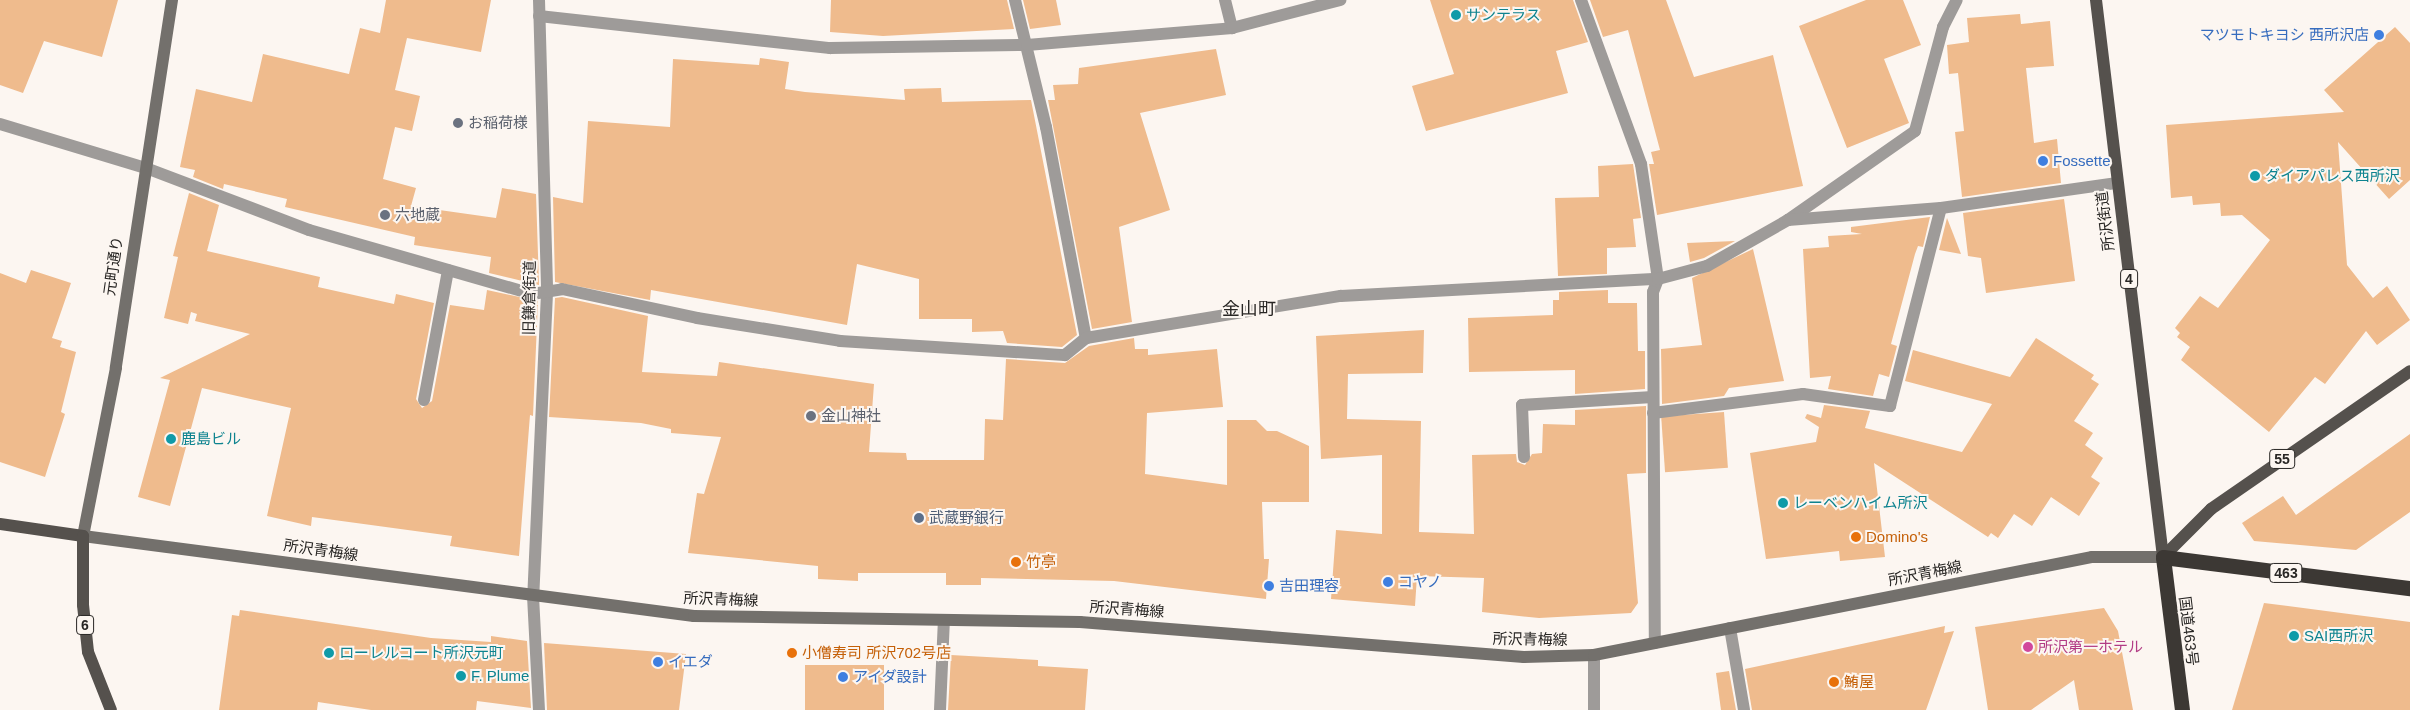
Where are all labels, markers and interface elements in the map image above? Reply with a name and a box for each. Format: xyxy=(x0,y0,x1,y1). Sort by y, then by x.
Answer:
place label: サンテラス xyxy=(1466,6,1541,24)
marker: サンテラス xyxy=(1450,9,1462,21)
place label: マツモトキヨシ 西所沢店 xyxy=(2200,26,2369,44)
marker: マツモトキヨシ 西所沢店 xyxy=(2373,29,2385,41)
place label: お稲荷様 xyxy=(468,114,528,132)
marker: お稲荷様 xyxy=(452,117,464,129)
place label: Fossette xyxy=(2053,152,2111,170)
marker: Fossette xyxy=(2037,155,2049,167)
place label: ダイアパレス西所沢 xyxy=(2265,167,2400,185)
marker: ダイアパレス西所沢 xyxy=(2249,170,2261,182)
street label: 所沢街道 xyxy=(2092,190,2118,252)
place label: 六地蔵 xyxy=(395,206,440,224)
marker: 六地蔵 xyxy=(379,209,391,221)
street label: 元町通り xyxy=(100,235,126,297)
street label: 旧鎌倉街道 xyxy=(519,260,539,336)
road number: 4 xyxy=(2119,268,2139,290)
district label: 金山町 xyxy=(1222,298,1276,320)
place label: 金山神社 xyxy=(821,407,881,425)
marker: 金山神社 xyxy=(805,410,817,422)
place label: 鹿島ビル xyxy=(181,430,241,448)
marker: 鹿島ビル xyxy=(165,433,177,445)
road number: 55 xyxy=(2268,448,2296,470)
place label: レーベンハイム所沢 xyxy=(1793,494,1928,512)
marker: レーベンハイム所沢 xyxy=(1777,497,1789,509)
place label: 武蔵野銀行 xyxy=(929,509,1004,527)
marker: 武蔵野銀行 xyxy=(913,512,925,524)
place label: Domino's xyxy=(1866,528,1928,546)
marker: Domino's xyxy=(1850,531,1862,543)
street label: 所沢青梅線 xyxy=(283,536,359,564)
place label: 竹亭 xyxy=(1026,553,1056,571)
marker: 竹亭 xyxy=(1010,556,1022,568)
street label: 所沢青梅線 xyxy=(1886,557,1964,589)
road number: 463 xyxy=(2268,562,2304,584)
place label: コヤノ xyxy=(1398,573,1443,591)
marker: コヤノ xyxy=(1382,576,1394,588)
place label: 吉田理容 xyxy=(1279,577,1339,595)
marker: 吉田理容 xyxy=(1263,580,1275,592)
street label: 所沢青梅線 xyxy=(683,589,759,609)
street label: 国道463号 xyxy=(2176,595,2202,667)
street label: 所沢青梅線 xyxy=(1089,597,1165,621)
road number: 6 xyxy=(75,614,95,636)
place label: SAI西所沢 xyxy=(2304,627,2373,645)
street label: 所沢青梅線 xyxy=(1492,629,1568,649)
marker: SAI西所沢 xyxy=(2288,630,2300,642)
place label: 所沢第一ホテル xyxy=(2038,638,2143,656)
marker: 所沢第一ホテル xyxy=(2022,641,2034,653)
place label: ローレルコート所沢元町 xyxy=(339,644,504,662)
place label: 小僧寿司 所沢702号店 xyxy=(802,644,951,662)
marker: ローレルコート所沢元町 xyxy=(323,647,335,659)
marker: 小僧寿司 所沢702号店 xyxy=(786,647,798,659)
place label: イエダ xyxy=(668,653,713,671)
marker: イエダ xyxy=(652,656,664,668)
place label: F. Plume xyxy=(471,667,529,685)
place label: アイダ設計 xyxy=(853,668,928,686)
marker: F. Plume xyxy=(455,670,467,682)
marker: アイダ設計 xyxy=(837,671,849,683)
place label: 鮪屋 xyxy=(1844,673,1874,691)
marker: 鮪屋 xyxy=(1828,676,1840,688)

